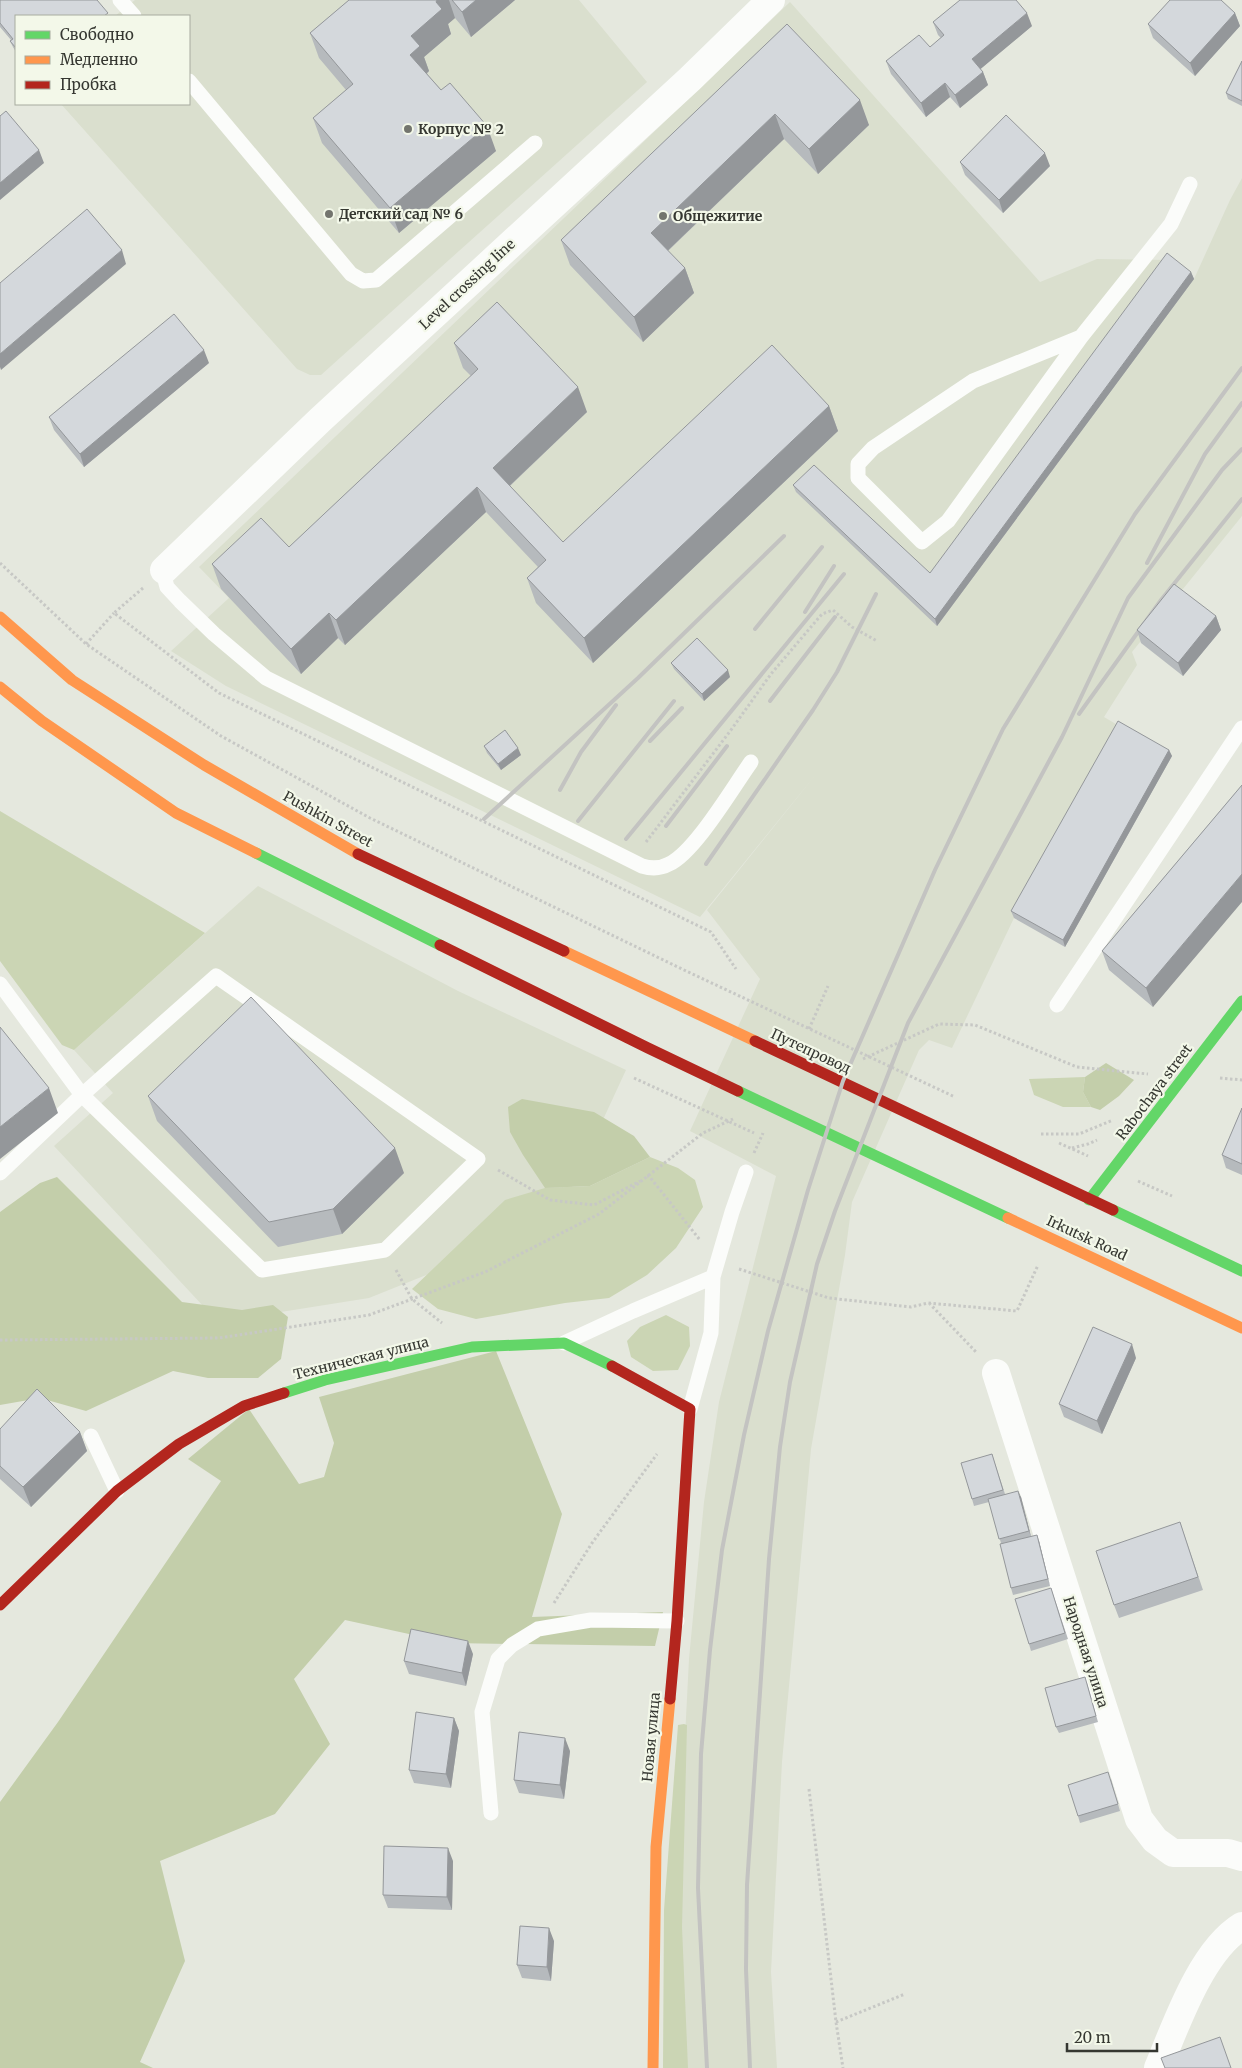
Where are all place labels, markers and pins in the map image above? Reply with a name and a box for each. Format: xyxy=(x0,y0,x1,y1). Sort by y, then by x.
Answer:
place label: Корпус № 2 xyxy=(418,120,504,138)
marker: Корпус № 2 xyxy=(402,123,414,135)
place label: Детский сад № 6 xyxy=(339,205,463,223)
place label: Общежитие xyxy=(673,207,763,225)
marker: Детский сад № 6 xyxy=(323,208,335,220)
marker: Общежитие xyxy=(657,210,669,222)

